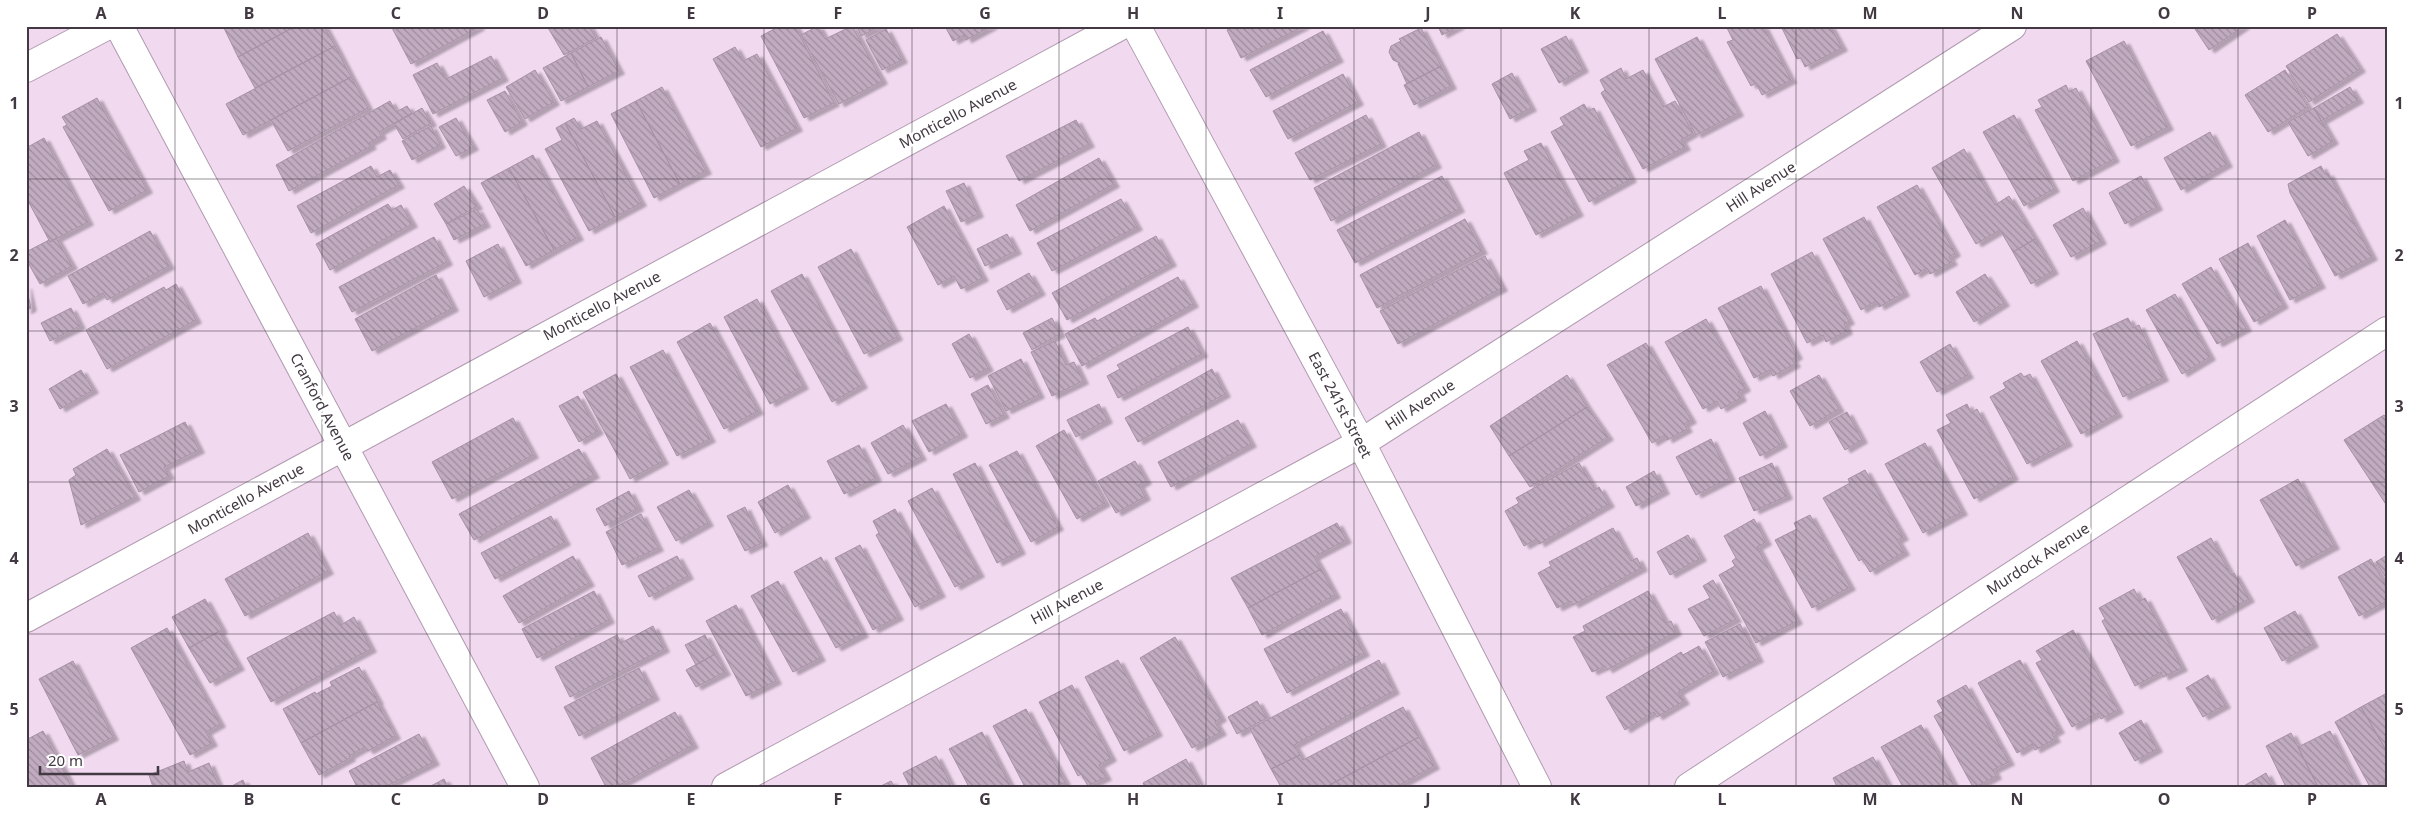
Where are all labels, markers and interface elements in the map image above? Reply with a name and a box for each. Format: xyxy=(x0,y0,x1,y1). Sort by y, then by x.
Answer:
text: A xyxy=(95,2,107,24)
text: B xyxy=(244,2,254,24)
text: C xyxy=(391,2,401,24)
text: D xyxy=(537,2,549,24)
text: E xyxy=(687,2,696,24)
text: F xyxy=(834,2,842,24)
text: G xyxy=(979,2,991,24)
text: H xyxy=(1127,2,1139,24)
text: I xyxy=(1277,2,1283,24)
text: J xyxy=(1423,2,1431,24)
text: K xyxy=(1570,2,1581,24)
text: L xyxy=(1718,2,1727,24)
text: M xyxy=(1862,2,1878,24)
text: N xyxy=(2010,2,2024,24)
text: O xyxy=(2158,2,2170,24)
text: P xyxy=(2307,2,2317,24)
street label: Monticello Avenue xyxy=(895,74,1020,153)
text: 1 xyxy=(9,92,19,114)
text: 1 xyxy=(2394,92,2404,114)
street label: Hill Avenue xyxy=(1722,156,1799,216)
text: 2 xyxy=(9,244,19,266)
text: 2 xyxy=(2394,244,2404,266)
street label: Monticello Avenue xyxy=(539,266,664,345)
street label: East 241st Street xyxy=(1304,348,1378,462)
street label: Cranford Avenue xyxy=(286,349,360,464)
street label: Hill Avenue xyxy=(1381,374,1458,434)
text: 3 xyxy=(9,395,19,417)
text: 3 xyxy=(2394,395,2404,417)
street label: Monticello Avenue xyxy=(184,458,307,538)
street label: Murdock Avenue xyxy=(1982,517,2093,599)
text: 4 xyxy=(9,547,19,569)
text: 4 xyxy=(2394,547,2404,569)
street label: Hill Avenue xyxy=(1027,574,1106,629)
text: 5 xyxy=(9,698,19,720)
text: 5 xyxy=(2394,698,2404,720)
scale bar xyxy=(40,743,158,775)
text: 20 m xyxy=(48,750,83,770)
text: A xyxy=(95,788,107,810)
text: B xyxy=(244,788,254,810)
text: C xyxy=(391,788,401,810)
text: D xyxy=(537,788,549,810)
text: E xyxy=(687,788,696,810)
text: F xyxy=(834,788,842,810)
text: G xyxy=(979,788,991,810)
text: H xyxy=(1127,788,1139,810)
text: I xyxy=(1277,788,1283,810)
text: J xyxy=(1423,788,1431,810)
text: K xyxy=(1570,788,1581,810)
text: L xyxy=(1718,788,1727,810)
text: M xyxy=(1862,788,1878,810)
text: N xyxy=(2010,788,2024,810)
text: O xyxy=(2158,788,2170,810)
text: P xyxy=(2307,788,2317,810)

